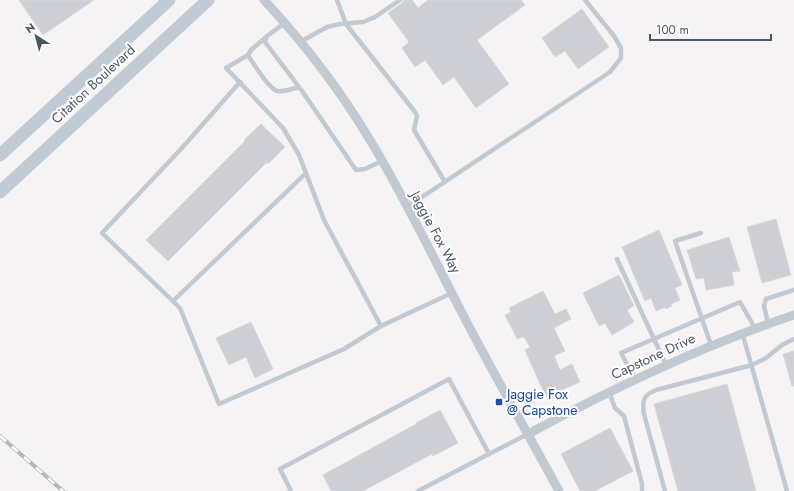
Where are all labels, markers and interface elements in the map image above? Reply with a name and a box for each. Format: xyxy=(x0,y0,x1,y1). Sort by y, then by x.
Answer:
north arrow xyxy=(16,16,56,56)
scale bar xyxy=(650,16,771,42)
text: N xyxy=(22,19,38,37)
text: 100 m xyxy=(656,21,689,39)
street label: Citation Boulevard xyxy=(47,40,139,128)
street label: Jaggie Fox Way xyxy=(405,186,466,277)
street label: Capstone Drive xyxy=(608,328,698,384)
place label: Jaggie Fox @ Capstone xyxy=(505,384,578,420)
marker: Jaggie Fox @ Capstone xyxy=(494,397,504,407)

